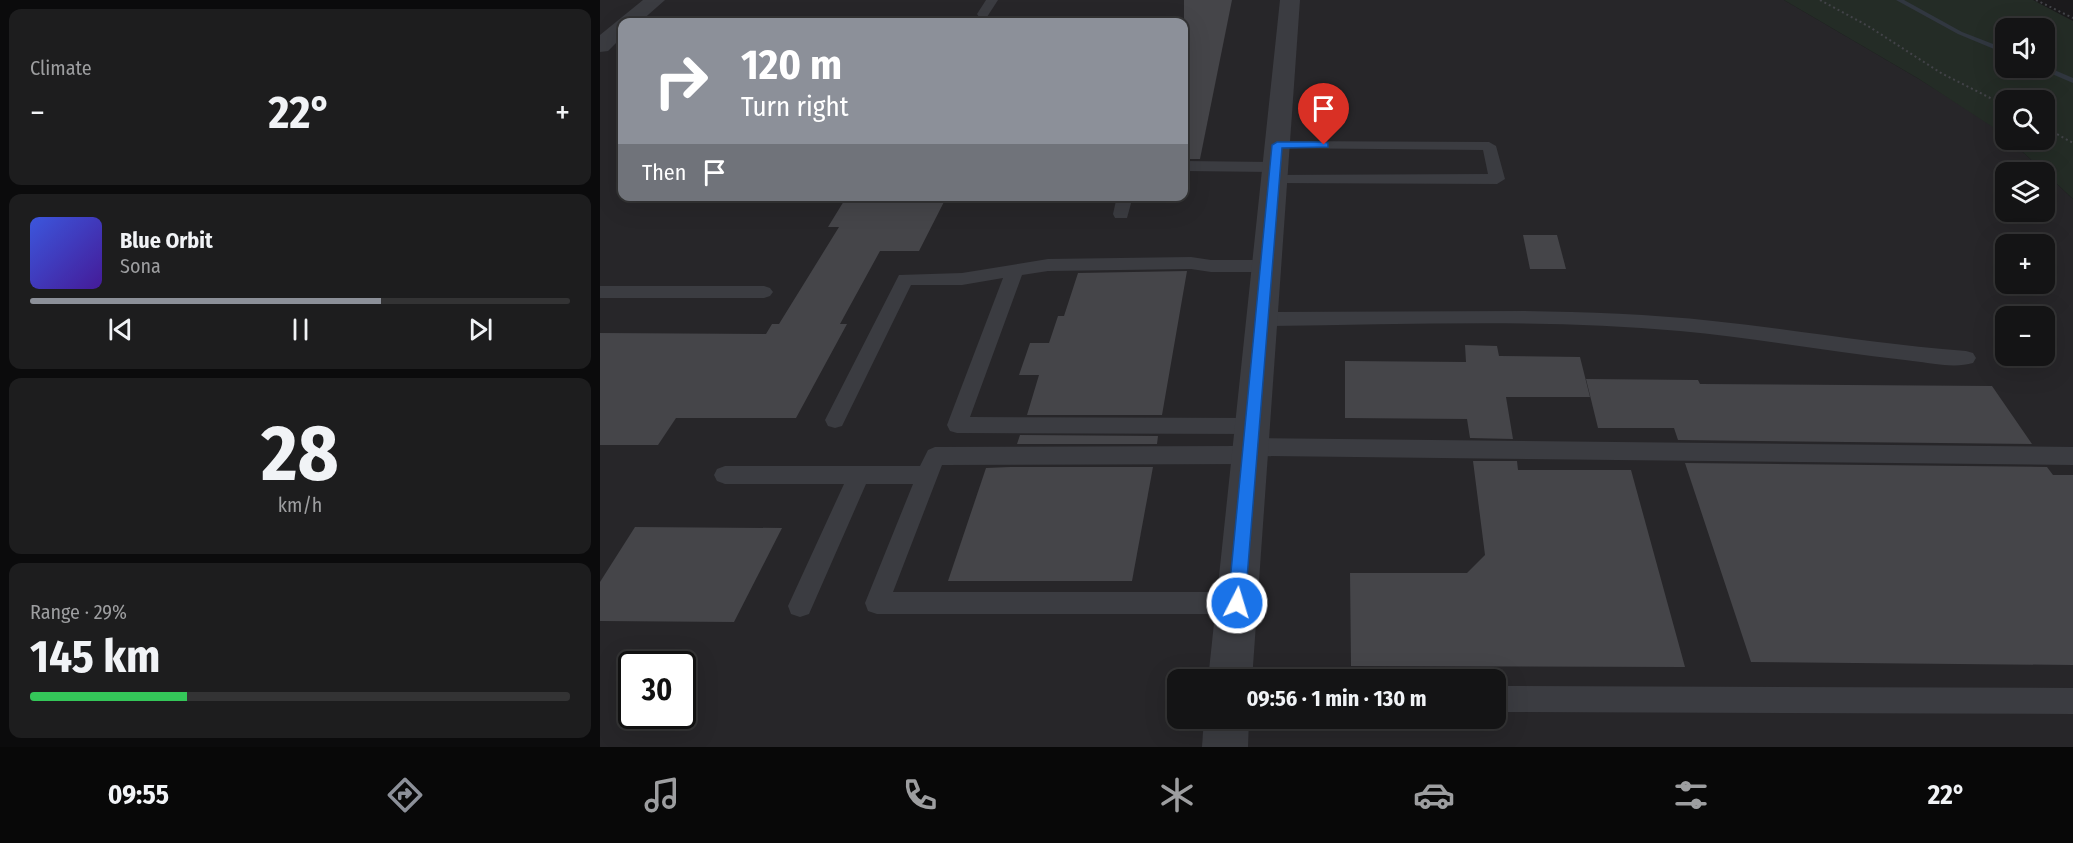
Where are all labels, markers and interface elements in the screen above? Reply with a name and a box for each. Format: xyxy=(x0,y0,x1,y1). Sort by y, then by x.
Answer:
map controls xyxy=(1995,18,2055,366)
button: sound xyxy=(1995,18,2055,78)
text: 120 m xyxy=(741,40,842,90)
icon: right xyxy=(642,42,720,120)
text: Climate xyxy=(30,56,92,80)
pin xyxy=(1298,83,1349,145)
text: 22° xyxy=(269,86,331,140)
button: search xyxy=(1995,90,2055,150)
text: Turn right xyxy=(741,91,849,123)
icon: arrive xyxy=(1307,92,1340,125)
text: − xyxy=(30,93,45,133)
text: + xyxy=(555,93,570,133)
icon: arrive xyxy=(698,156,731,189)
text: Then xyxy=(642,159,686,186)
button: layers xyxy=(1995,162,2055,222)
text: Blue Orbit xyxy=(120,227,213,254)
button: + xyxy=(1995,234,2055,294)
text: Sona xyxy=(120,254,161,278)
button: − xyxy=(1995,306,2055,366)
icon: previous xyxy=(104,313,137,346)
icon: pause xyxy=(284,313,317,346)
icon: next xyxy=(464,313,497,346)
text: 28 xyxy=(261,407,339,501)
text: km/h xyxy=(278,493,322,517)
position arrow xyxy=(1205,571,1269,635)
text: Range · 29% xyxy=(30,600,127,624)
text: 145 km xyxy=(30,630,160,684)
speed limit sign: 30 xyxy=(618,651,696,729)
text: 09:56 · 1 min · 130 m xyxy=(1246,685,1427,712)
icon: directions xyxy=(384,774,426,816)
icon: music xyxy=(641,774,683,816)
icon: phone xyxy=(899,774,941,816)
icon: climate xyxy=(1156,774,1198,816)
icon: car xyxy=(1413,774,1455,816)
icon: filters xyxy=(1670,774,1712,816)
text: 09:55 xyxy=(108,779,169,811)
text: 22° xyxy=(1928,779,1965,811)

